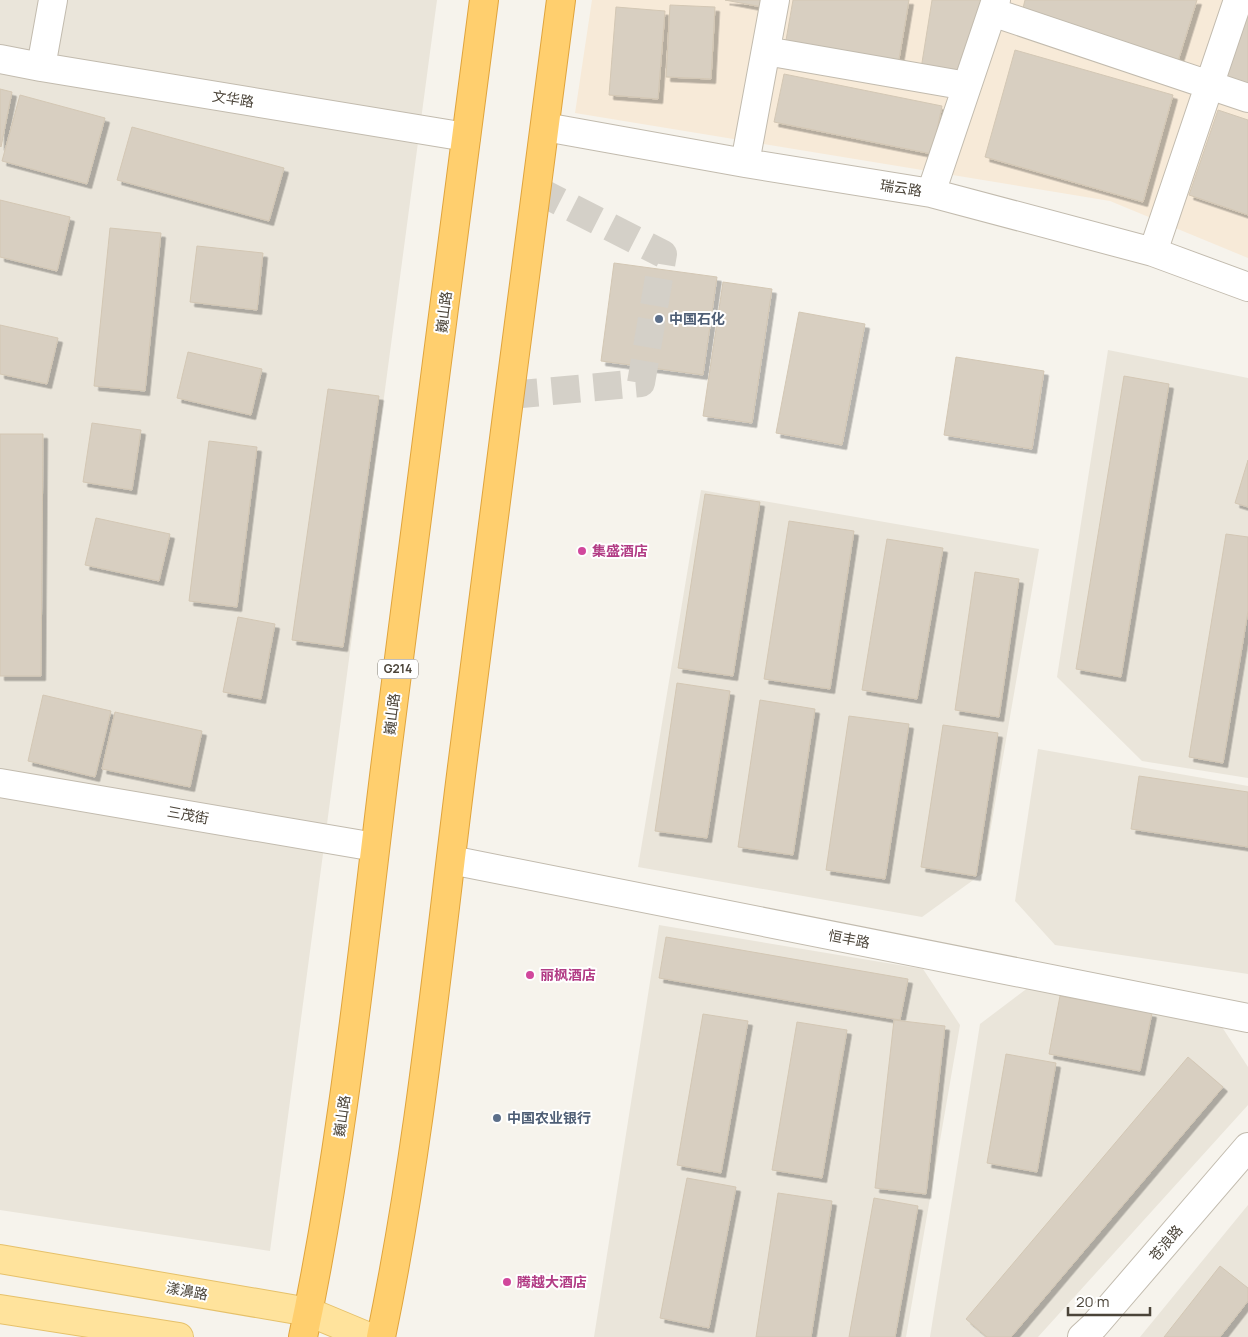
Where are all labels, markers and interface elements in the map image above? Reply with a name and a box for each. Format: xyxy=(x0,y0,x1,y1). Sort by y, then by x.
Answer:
street label: 文华路 xyxy=(211,86,255,111)
street label: 瑞云路 xyxy=(879,175,923,200)
street label: 巍山路 xyxy=(432,290,455,334)
place label: 中国石化 xyxy=(669,309,725,328)
marker: 中国石化 xyxy=(653,313,665,325)
place label: 集盛酒店 xyxy=(592,541,648,560)
marker: 集盛酒店 xyxy=(576,545,588,557)
road number: G214 xyxy=(378,660,418,679)
street label: 巍山路 xyxy=(380,692,403,736)
street label: 三茂街 xyxy=(166,802,210,828)
street label: 恒丰路 xyxy=(827,925,872,952)
place label: 丽枫酒店 xyxy=(540,965,596,984)
marker: 丽枫酒店 xyxy=(524,969,536,981)
street label: 巍山路 xyxy=(329,1094,354,1138)
place label: 中国农业银行 xyxy=(507,1108,591,1127)
marker: 中国农业银行 xyxy=(491,1112,503,1124)
street label: 苍浪路 xyxy=(1145,1221,1187,1265)
place label: 腾越大酒店 xyxy=(517,1272,587,1291)
marker: 腾越大酒店 xyxy=(501,1276,513,1288)
street label: 漾濞路 xyxy=(165,1278,209,1304)
scale bar xyxy=(1068,1284,1150,1316)
text: 20 m xyxy=(1076,1291,1109,1312)

